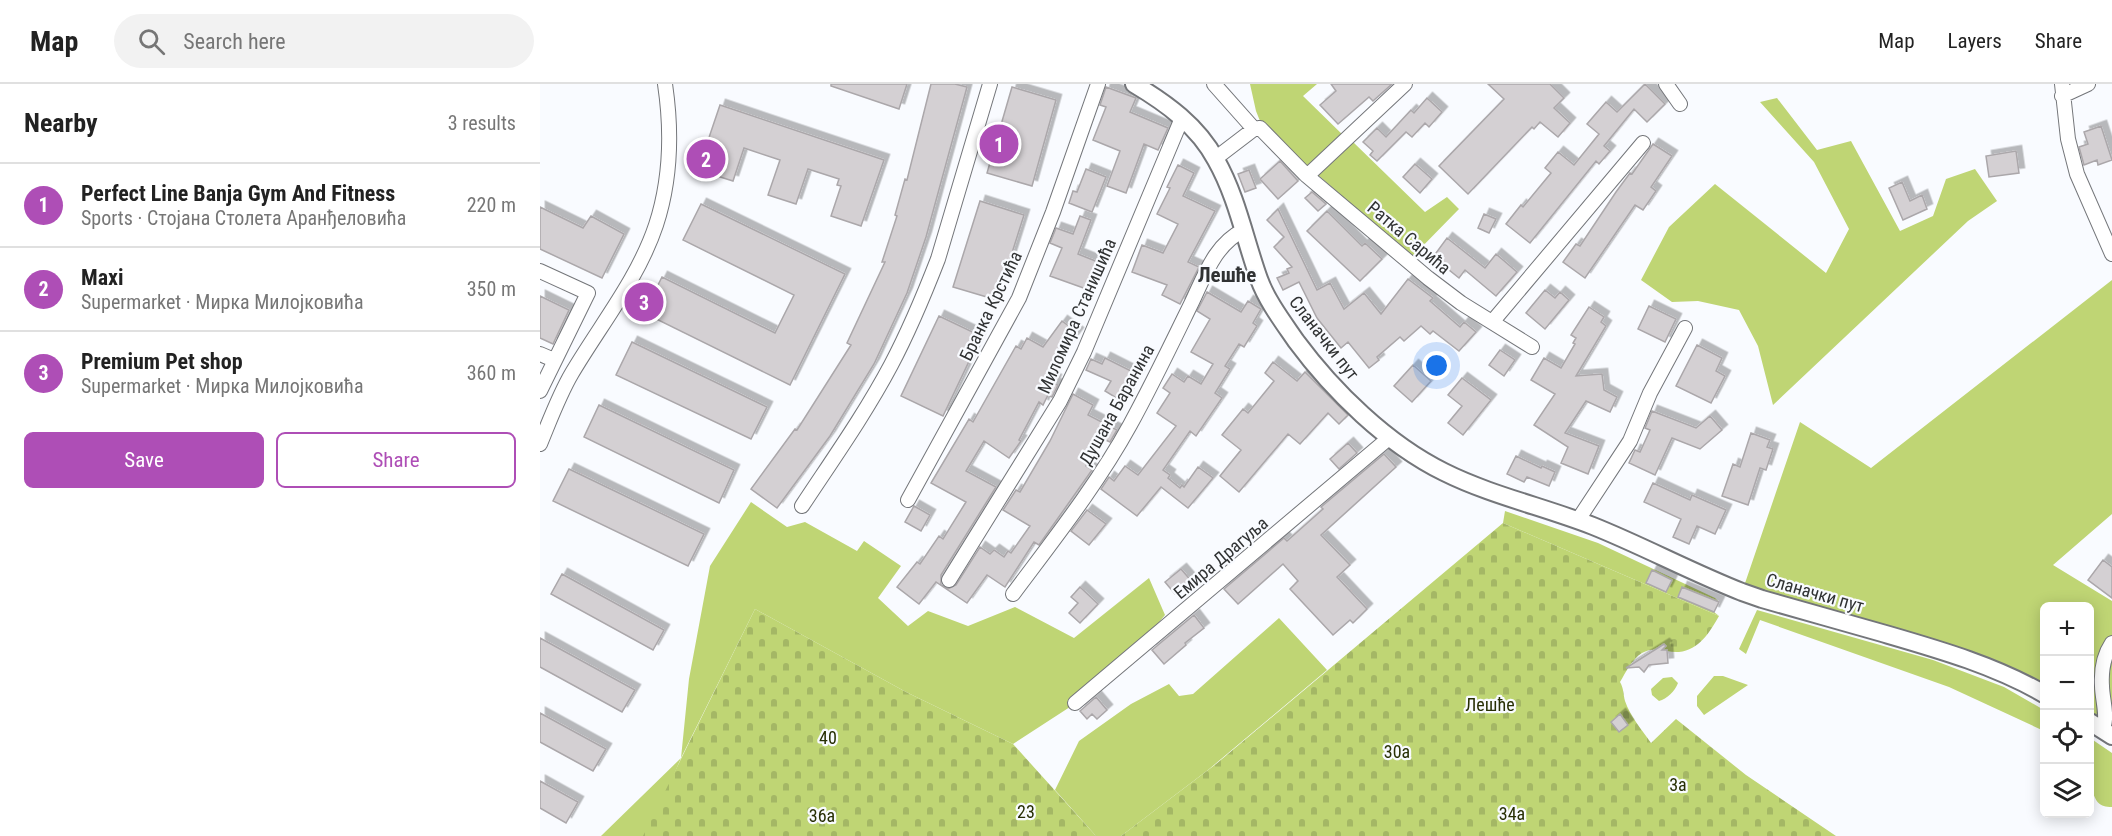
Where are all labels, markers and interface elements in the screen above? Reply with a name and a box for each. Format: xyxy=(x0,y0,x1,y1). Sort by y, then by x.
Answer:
search box xyxy=(114,14,534,68)
text: Map xyxy=(30,25,78,58)
icon: search xyxy=(135,25,168,58)
text: Search here xyxy=(183,29,286,54)
text: Map xyxy=(1878,29,1915,53)
text: Layers xyxy=(1948,29,2002,53)
text: Share xyxy=(2035,29,2082,53)
text: Nearby xyxy=(24,108,98,138)
text: 3 results xyxy=(448,111,516,135)
pin: 1 xyxy=(980,122,1018,166)
pin: 2 xyxy=(686,136,726,182)
text: Perfect Line Banja Gym And Fitness xyxy=(81,181,395,206)
text: 1 xyxy=(38,193,49,217)
text: 220 m xyxy=(467,193,516,217)
street label: Ратка Сарића xyxy=(1364,197,1455,278)
text: Sports · Стојана Столета Аранђеловића xyxy=(81,206,406,230)
street label: Миломира Станишића xyxy=(1033,235,1120,397)
street label: Бранка Крстића xyxy=(955,247,1026,364)
district label: Лешће xyxy=(1198,263,1256,287)
text: Maxi xyxy=(81,265,124,290)
text: 2 xyxy=(38,277,49,301)
text: 350 m xyxy=(467,277,516,301)
pin: 3 xyxy=(624,280,664,324)
text: Supermarket · Мирка Милојковића xyxy=(81,290,363,314)
street label: Сланачки пут xyxy=(1285,292,1364,384)
street label: Душана Баранина xyxy=(1075,341,1158,469)
text: Premium Pet shop xyxy=(81,349,243,374)
your location xyxy=(1422,351,1451,380)
text: 3 xyxy=(38,361,49,385)
text: 360 m xyxy=(467,361,516,385)
text: Supermarket · Мирка Милојковића xyxy=(81,374,363,398)
button: Save xyxy=(24,432,264,488)
button: Share xyxy=(276,432,516,488)
street label: Емира Драгуља xyxy=(1169,512,1272,603)
street label: Сланачки пут xyxy=(1764,569,1867,617)
map controls xyxy=(2040,602,2094,818)
button: + xyxy=(2040,602,2094,656)
button: − xyxy=(2040,656,2094,710)
park label: Лешће xyxy=(1465,694,1515,715)
button: locate xyxy=(2040,710,2094,764)
park label: 40 xyxy=(819,727,837,748)
park label: 30a xyxy=(1384,741,1410,762)
button: layers xyxy=(2040,764,2094,818)
park label: 3a xyxy=(1669,774,1687,795)
park label: 23 xyxy=(1017,801,1035,822)
park label: 34a xyxy=(1499,803,1525,824)
park label: 36a xyxy=(809,805,835,826)

